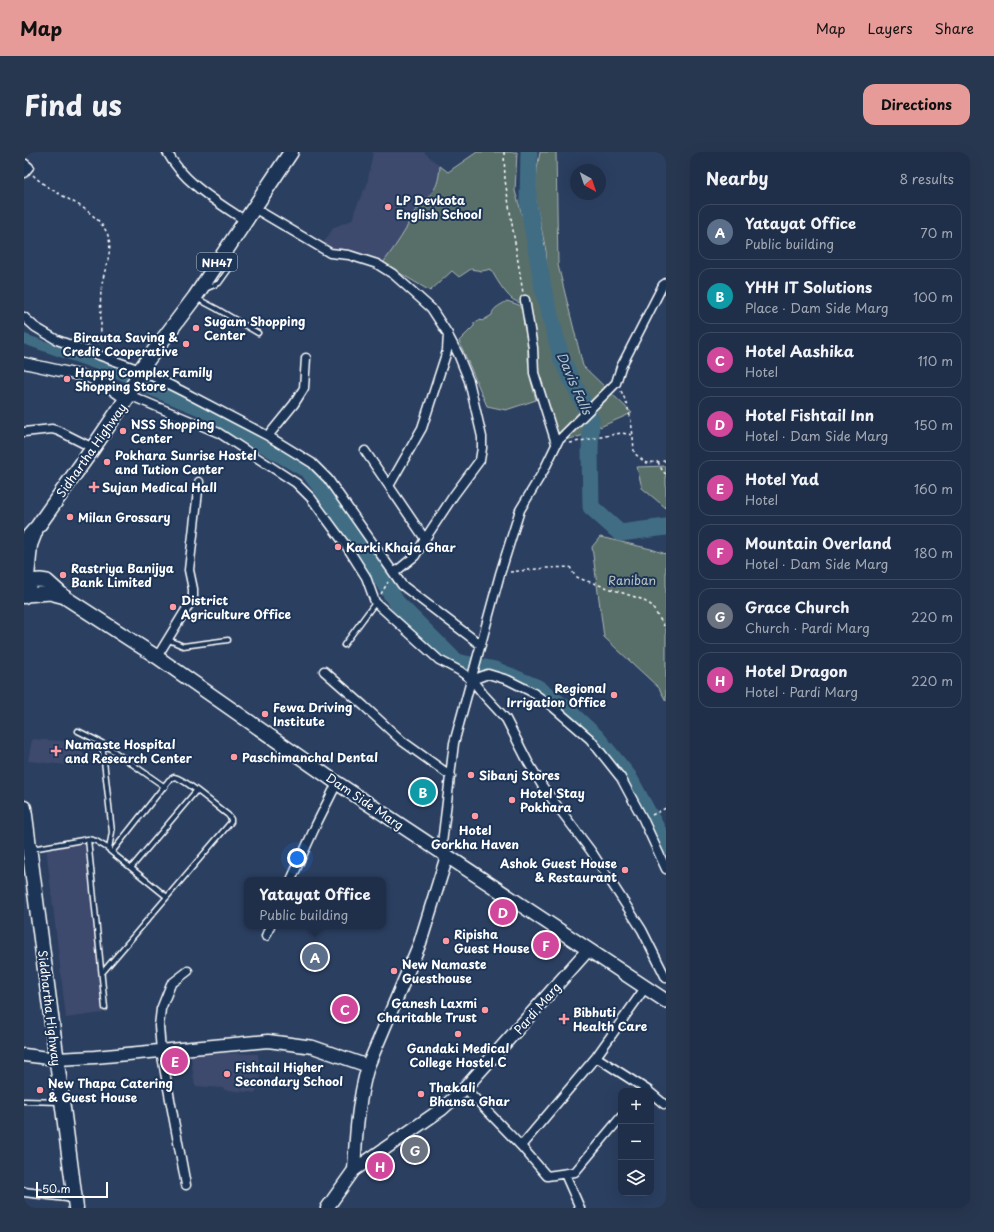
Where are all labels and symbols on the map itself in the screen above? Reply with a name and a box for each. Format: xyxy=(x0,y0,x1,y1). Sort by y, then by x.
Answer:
north arrow xyxy=(570,164,606,200)
place label: LP Devkota English School xyxy=(396,191,482,223)
marker: LP Devkota English School xyxy=(383,202,393,212)
road number: NH47 xyxy=(197,253,237,271)
place label: Sugam Shopping Center xyxy=(204,312,305,344)
marker: Sugam Shopping Center xyxy=(191,323,201,333)
place label: Birauta Saving & Credit Cooperative xyxy=(63,328,178,360)
marker: Birauta Saving & Credit Cooperative xyxy=(181,339,191,349)
water label: Davis Falls xyxy=(553,349,598,418)
place label: Happy Complex Family Shopping Store xyxy=(75,363,213,395)
marker: Happy Complex Family Shopping Store xyxy=(62,374,72,384)
street label: Sidhartha Highway xyxy=(52,399,130,501)
place label: NSS Shopping Center xyxy=(131,415,214,447)
marker: NSS Shopping Center xyxy=(118,426,128,436)
place label: Pokhara Sunrise Hostel and Tution Center xyxy=(115,446,257,478)
marker: Pokhara Sunrise Hostel and Tution Center xyxy=(102,457,112,467)
place label: Sujan Medical Hall xyxy=(102,478,217,496)
marker: Sujan Medical Hall xyxy=(89,482,99,492)
place label: Milan Grossary xyxy=(78,508,170,526)
marker: Milan Grossary xyxy=(65,512,75,522)
place label: Karki Khaja Ghar xyxy=(346,538,457,556)
marker: Karki Khaja Ghar xyxy=(333,542,343,552)
place label: Rastriya Banijya Bank Limited xyxy=(71,559,174,591)
marker: Rastriya Banijya Bank Limited xyxy=(58,570,68,580)
park label: Raniban xyxy=(608,571,656,589)
place label: District Agriculture Office xyxy=(181,591,292,623)
marker: District Agriculture Office xyxy=(168,602,178,612)
place label: Regional Irrigation Office xyxy=(506,679,606,711)
marker: Regional Irrigation Office xyxy=(609,690,619,700)
place label: Fewa Driving Institute xyxy=(273,698,352,730)
marker: Fewa Driving Institute xyxy=(260,709,270,719)
place label: Namaste Hospital and Research Center xyxy=(65,735,193,767)
marker: Namaste Hospital and Research Center xyxy=(50,745,62,757)
place label: Paschimanchal Dental xyxy=(242,748,378,766)
marker: Paschimanchal Dental xyxy=(229,752,239,762)
place label: Sibanj Stores xyxy=(479,766,560,784)
street label: Dam Side Marg xyxy=(322,768,408,834)
marker: Sibanj Stores xyxy=(466,770,476,780)
pin: B xyxy=(410,777,436,807)
place label: Hotel Stay Pokhara xyxy=(520,784,585,816)
marker: Hotel Stay Pokhara xyxy=(507,795,517,805)
marker: Hotel Gorkha Haven xyxy=(470,811,480,821)
place label: Hotel Gorkha Haven xyxy=(431,821,519,853)
your location xyxy=(287,848,307,868)
place label: Ashok Guest House & Restaurant xyxy=(499,854,617,886)
marker: Ashok Guest House & Restaurant xyxy=(620,865,630,875)
pin: D xyxy=(490,897,516,927)
place label: Ripisha Guest House xyxy=(454,925,530,957)
pin: F xyxy=(533,930,559,960)
marker: Ripisha Guest House xyxy=(441,936,451,946)
pin: A xyxy=(302,942,328,972)
street label: Siddhartha Highway xyxy=(34,949,66,1067)
place label: New Namaste Guesthouse xyxy=(402,955,487,987)
marker: New Namaste Guesthouse xyxy=(389,966,399,976)
street label: Pardi Marg xyxy=(509,978,565,1038)
pin: C xyxy=(332,994,358,1024)
place label: Ganesh Laxmi Charitable Trust xyxy=(377,994,478,1026)
place label: Bibhuti Health Care xyxy=(573,1003,648,1035)
marker: Ganesh Laxmi Charitable Trust xyxy=(480,1005,490,1015)
marker: Bibhuti Health Care xyxy=(558,1013,570,1025)
marker: Gandaki Medical College Hostel C xyxy=(453,1029,463,1039)
place label: Gandaki Medical College Hostel C xyxy=(407,1039,510,1071)
pin: E xyxy=(162,1046,188,1076)
place label: Fishtail Higher Secondary School xyxy=(235,1058,343,1090)
marker: Fishtail Higher Secondary School xyxy=(222,1069,232,1079)
place label: New Thapa Catering & Guest House xyxy=(48,1074,173,1106)
place label: Thakali Bhansa Ghar xyxy=(429,1078,511,1110)
marker: New Thapa Catering & Guest House xyxy=(35,1085,45,1095)
marker: Thakali Bhansa Ghar xyxy=(416,1089,426,1099)
pin: G xyxy=(402,1135,428,1165)
pin: H xyxy=(367,1151,393,1181)
scale bar xyxy=(36,1180,108,1199)

